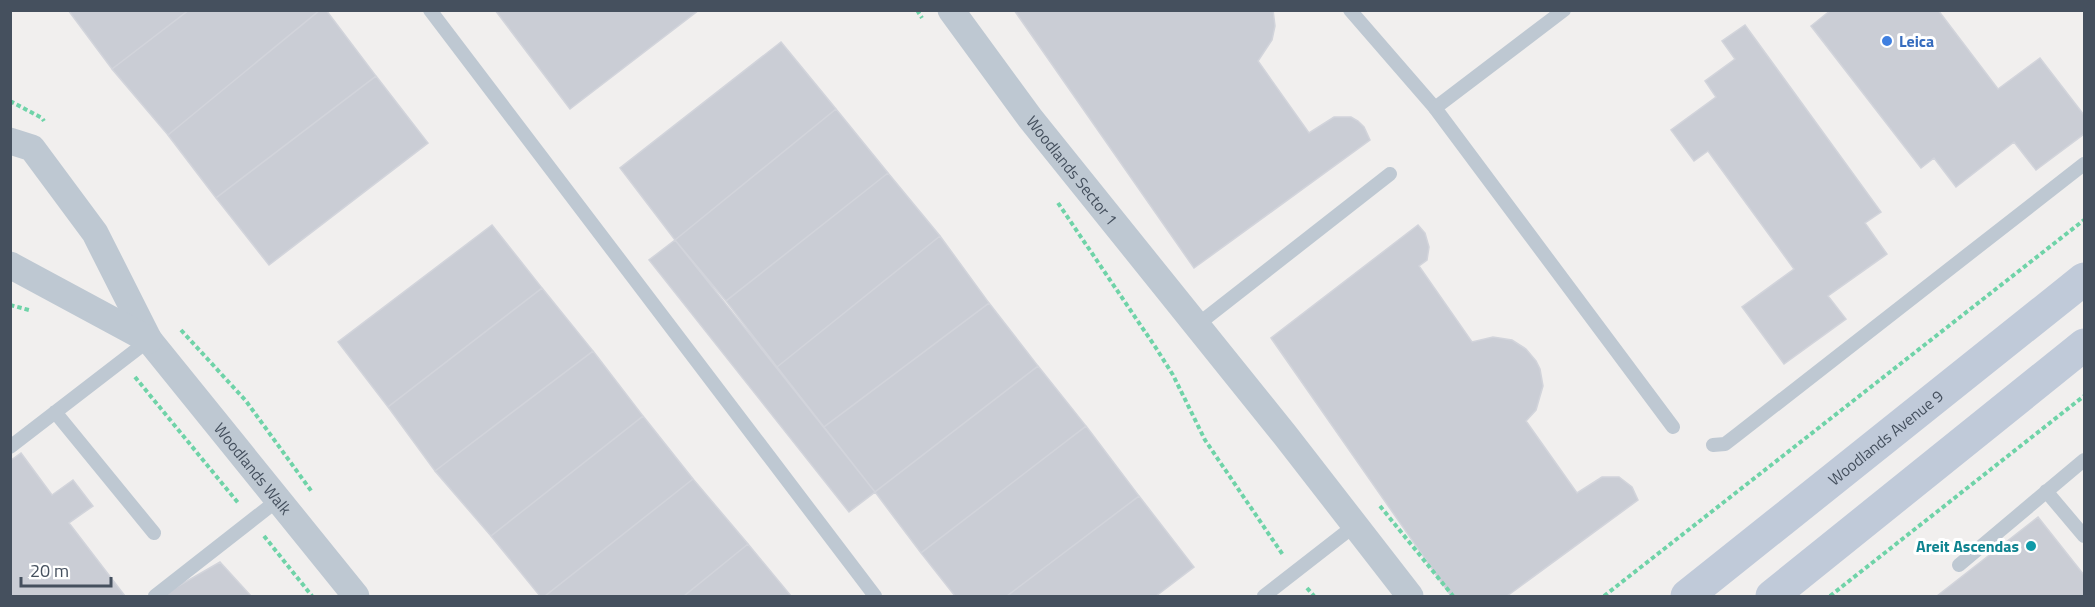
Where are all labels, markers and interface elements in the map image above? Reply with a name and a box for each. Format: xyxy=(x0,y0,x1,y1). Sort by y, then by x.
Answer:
place label: Leica xyxy=(1899,29,1934,53)
marker: Leica xyxy=(1880,34,1894,48)
street label: Woodlands Sector 1 xyxy=(1020,110,1124,230)
street label: Woodlands Avenue 9 xyxy=(1823,384,1948,491)
street label: Woodlands Walk xyxy=(208,417,298,520)
place label: Areit Ascendas xyxy=(1916,534,2019,558)
marker: Areit Ascendas xyxy=(2024,539,2038,553)
scale bar xyxy=(21,550,111,588)
text: 20 m xyxy=(30,557,69,584)

